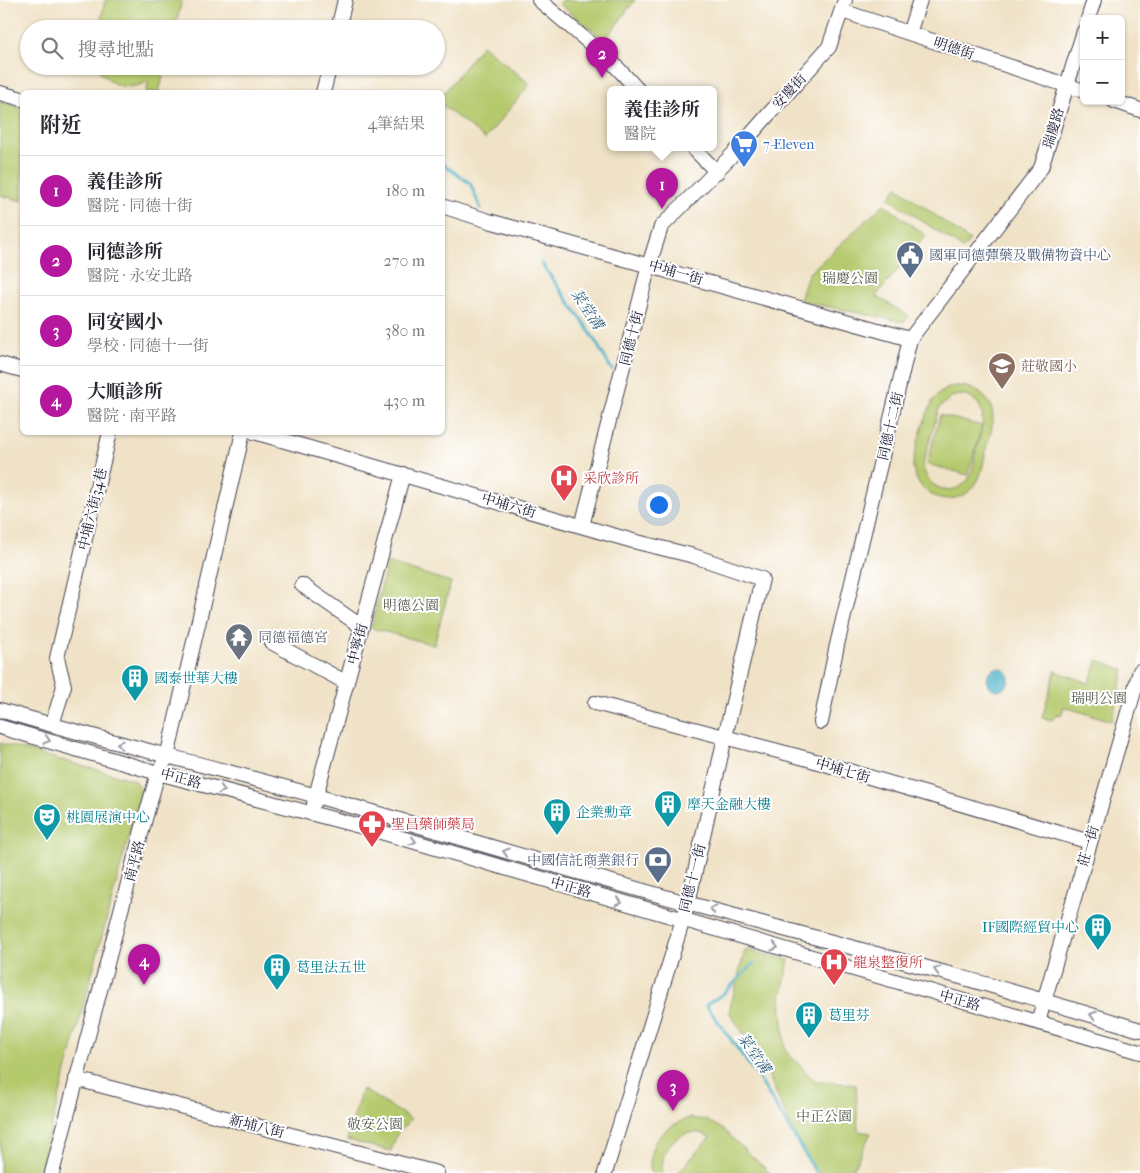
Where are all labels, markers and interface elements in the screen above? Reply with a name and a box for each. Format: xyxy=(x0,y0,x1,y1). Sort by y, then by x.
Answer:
map controls xyxy=(1080,15,1125,105)
button: + xyxy=(1080,15,1125,60)
search box xyxy=(20,20,445,75)
icon: search xyxy=(38,34,66,62)
street label: 明德街 xyxy=(931,34,976,63)
pin: 2 xyxy=(586,37,618,78)
text: 搜尋地點 xyxy=(78,39,154,61)
button: − xyxy=(1080,60,1125,105)
street label: 安慶街 xyxy=(769,70,810,113)
popup xyxy=(607,86,717,151)
text: 義佳診所 xyxy=(624,99,700,121)
street label: 瑞慶路 xyxy=(1039,106,1068,151)
text: 附近 xyxy=(40,113,82,137)
text: 4筆結果 xyxy=(368,114,425,133)
text: 醫院 xyxy=(624,124,656,143)
supermarket icon: 7-Eleven xyxy=(729,129,759,168)
place label: 7-Eleven xyxy=(763,136,814,153)
pin: 1 xyxy=(646,168,678,209)
text: 義佳診所 xyxy=(87,171,163,193)
text: 1 xyxy=(53,181,59,200)
text: 180 m xyxy=(386,181,425,200)
text: 醫院 · 同德十街 xyxy=(87,196,193,215)
public building icon: 國軍同德彈藥及戰備物資中心 xyxy=(895,240,925,279)
text: 同德診所 xyxy=(87,241,163,263)
place label: 國軍同德彈藥及戰備物資中心 xyxy=(929,247,1111,264)
text: 2 xyxy=(52,251,60,270)
text: 270 m xyxy=(384,251,425,270)
street label: 中埔一街 xyxy=(647,257,705,288)
text: 醫院 · 永安北路 xyxy=(87,266,193,285)
park label: 瑞慶公園 xyxy=(822,270,878,287)
water label: 菜堂溝 xyxy=(567,285,608,334)
street label: 同德十街 xyxy=(616,309,647,367)
text: 同安國小 xyxy=(87,311,163,333)
text: 3 xyxy=(53,321,59,340)
text: 380 m xyxy=(385,321,425,340)
text: 學校 · 同德十一街 xyxy=(87,336,209,355)
school or university icon: 莊敬國小 xyxy=(987,351,1017,390)
place label: 莊敬國小 xyxy=(1021,358,1077,375)
text: 大順診所 xyxy=(87,381,163,403)
street label: 同德十二街 xyxy=(874,390,907,462)
text: 4 xyxy=(51,391,61,410)
text: 430 m xyxy=(383,391,425,410)
text: 醫院 · 南平路 xyxy=(87,406,177,425)
hospital icon: 采欣診所 xyxy=(549,463,579,502)
street label: 中埔六街34巷 xyxy=(75,466,110,552)
place label: 采欣診所 xyxy=(583,470,639,487)
street label: 中埔六街 xyxy=(480,490,538,521)
your location xyxy=(646,492,672,518)
park label: 明德公園 xyxy=(383,597,439,614)
temple icon: 同德福德宮 xyxy=(224,622,254,661)
street label: 中寧街 xyxy=(344,622,371,667)
place label: 同德福德宮 xyxy=(258,629,328,646)
building icon: 國泰世華大樓 xyxy=(120,663,150,702)
place label: 國泰世華大樓 xyxy=(154,670,238,687)
park label: 瑞明公園 xyxy=(1071,690,1127,707)
one-way arrow xyxy=(42,735,50,745)
one-way arrow xyxy=(117,739,125,749)
street label: 中埔七街 xyxy=(814,755,872,786)
street label: 中正路 xyxy=(158,765,203,792)
one-way arrow xyxy=(218,784,226,794)
building icon: 摩天金融大樓 xyxy=(653,789,683,828)
place label: 摩天金融大樓 xyxy=(687,796,771,813)
building icon: 企業勳章 xyxy=(542,797,572,836)
theatre icon: 桃園展演中心 xyxy=(32,802,62,841)
place label: 企業勳章 xyxy=(576,804,632,821)
place label: 桃園展演中心 xyxy=(66,809,150,826)
pharmacy icon: 聖昌藥師藥局 xyxy=(357,809,387,848)
place label: 聖昌藥師藥局 xyxy=(391,816,475,833)
street label: 莊一街 xyxy=(1075,824,1102,869)
one-way arrow xyxy=(408,836,416,846)
street label: 南平路 xyxy=(121,839,148,884)
street label: 同德十一街 xyxy=(676,842,709,914)
bank icon: 中國信託商業銀行 xyxy=(643,845,673,884)
one-way arrow xyxy=(502,847,510,857)
place label: 中國信託商業銀行 xyxy=(527,852,639,869)
street label: 中正路 xyxy=(548,874,593,901)
one-way arrow xyxy=(615,896,623,906)
one-way arrow xyxy=(709,905,717,915)
building icon: IF國際經貿中心 xyxy=(1083,912,1113,951)
place label: IF國際經貿中心 xyxy=(982,919,1079,936)
one-way arrow xyxy=(771,941,779,951)
pin: 4 xyxy=(128,944,160,985)
hospital icon: 龍泉整復所 xyxy=(819,947,849,986)
building icon: 葛里法五世 xyxy=(262,952,292,991)
place label: 龍泉整復所 xyxy=(853,954,923,971)
place label: 葛里法五世 xyxy=(296,959,366,976)
one-way arrow xyxy=(933,965,942,976)
street label: 中正路 xyxy=(937,987,982,1014)
building icon: 葛里芬 xyxy=(794,1000,824,1039)
place label: 葛里芬 xyxy=(828,1007,870,1024)
one-way arrow xyxy=(1090,1011,1098,1021)
water label: 菜堂溝 xyxy=(734,1029,775,1078)
pin: 3 xyxy=(657,1070,689,1111)
park label: 中正公園 xyxy=(796,1108,852,1125)
street label: 新埔八街 xyxy=(228,1111,286,1142)
park label: 敬安公園 xyxy=(347,1116,403,1133)

